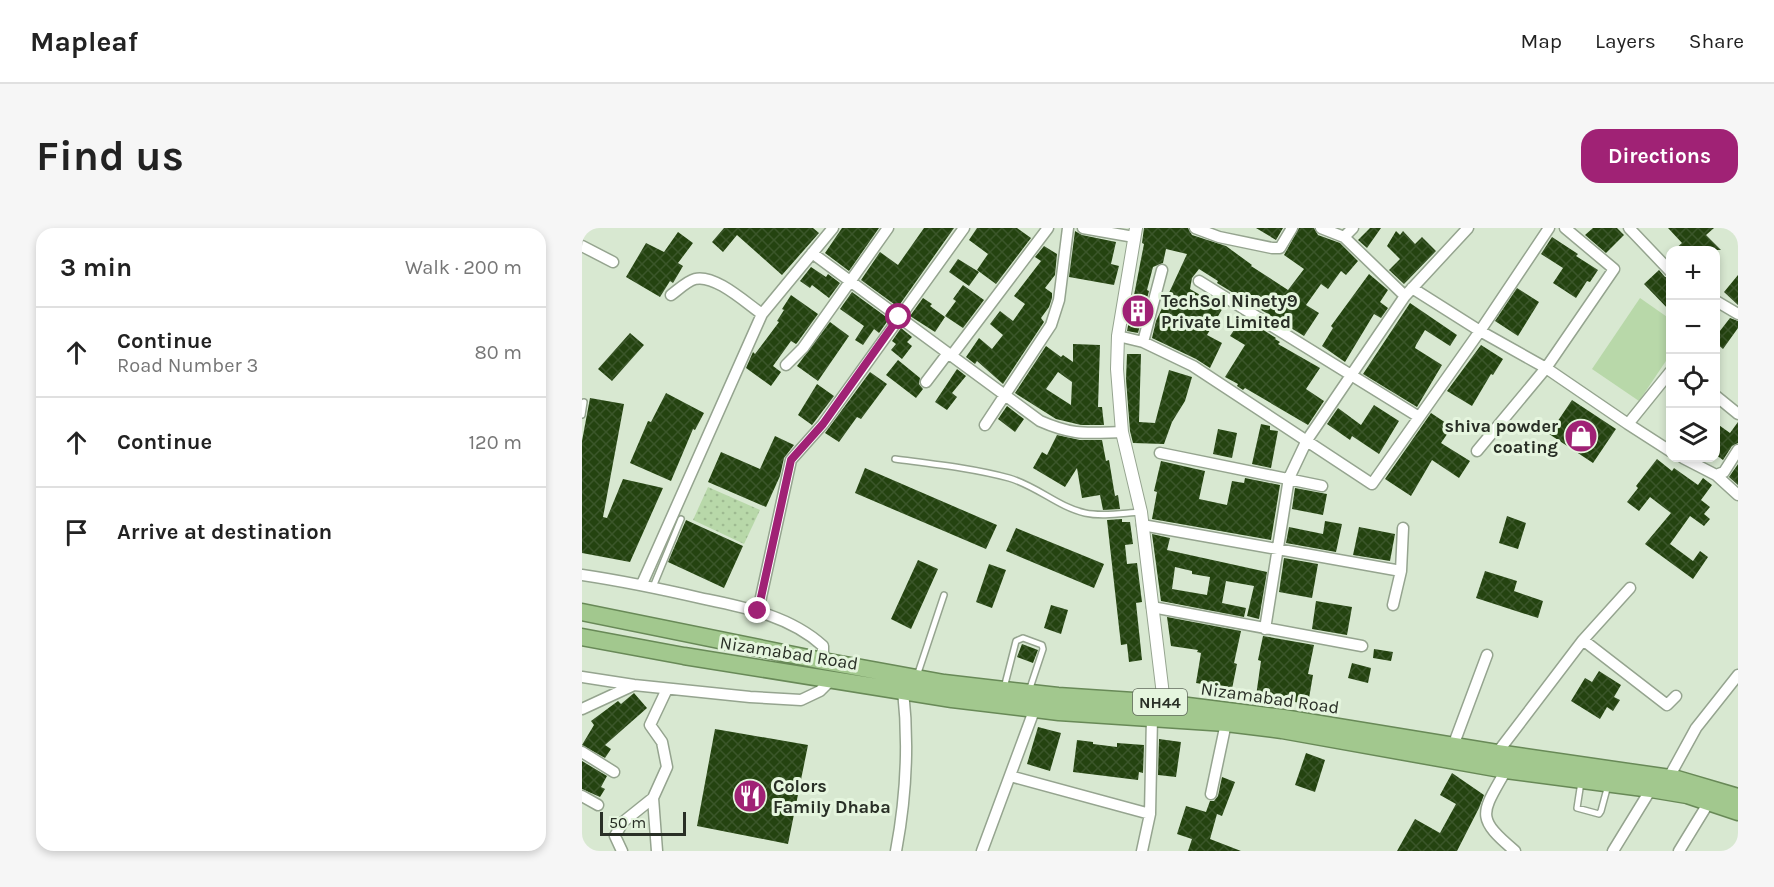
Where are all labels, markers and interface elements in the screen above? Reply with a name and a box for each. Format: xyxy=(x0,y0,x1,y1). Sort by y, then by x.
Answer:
text: Mapleaf xyxy=(30,25,138,58)
text: Map xyxy=(1520,29,1562,53)
text: Layers xyxy=(1595,29,1656,53)
text: Share xyxy=(1689,29,1744,53)
button: Directions xyxy=(1581,129,1738,183)
text: Find us xyxy=(36,131,184,181)
map controls xyxy=(1666,246,1720,462)
button: + xyxy=(1666,246,1720,300)
text: 3 min xyxy=(60,252,132,283)
text: Walk · 200 m xyxy=(405,256,522,279)
place label: TechSol Ninety9 Private Limited xyxy=(1161,290,1298,333)
building icon: TechSol Ninety9 Private Limited xyxy=(1120,293,1156,329)
button: − xyxy=(1666,300,1720,354)
route start xyxy=(885,303,911,329)
text: Continue xyxy=(117,328,212,354)
icon: ahead xyxy=(60,336,93,369)
text: 80 m xyxy=(474,341,522,364)
text: Road Number 3 xyxy=(117,354,258,377)
button: locate xyxy=(1666,354,1720,408)
button: layers xyxy=(1666,408,1720,462)
place label: shiva powder coating xyxy=(1444,415,1559,458)
shop icon: shiva powder coating xyxy=(1563,418,1599,454)
icon: ahead xyxy=(60,426,93,459)
text: Continue xyxy=(117,429,212,455)
text: 120 m xyxy=(468,431,522,454)
icon: arrive xyxy=(60,516,93,549)
text: Arrive at destination xyxy=(117,519,332,545)
route end xyxy=(744,597,770,623)
street label: Nizamabad Road xyxy=(718,631,860,675)
street label: Nizamabad Road xyxy=(1199,677,1341,719)
road number: NH44 xyxy=(1133,689,1187,715)
place label: Colors Family Dhaba xyxy=(773,775,891,818)
restaurant icon: Colors Family Dhaba xyxy=(732,778,768,814)
scale bar xyxy=(600,809,686,836)
text: 50 m xyxy=(609,813,646,832)

